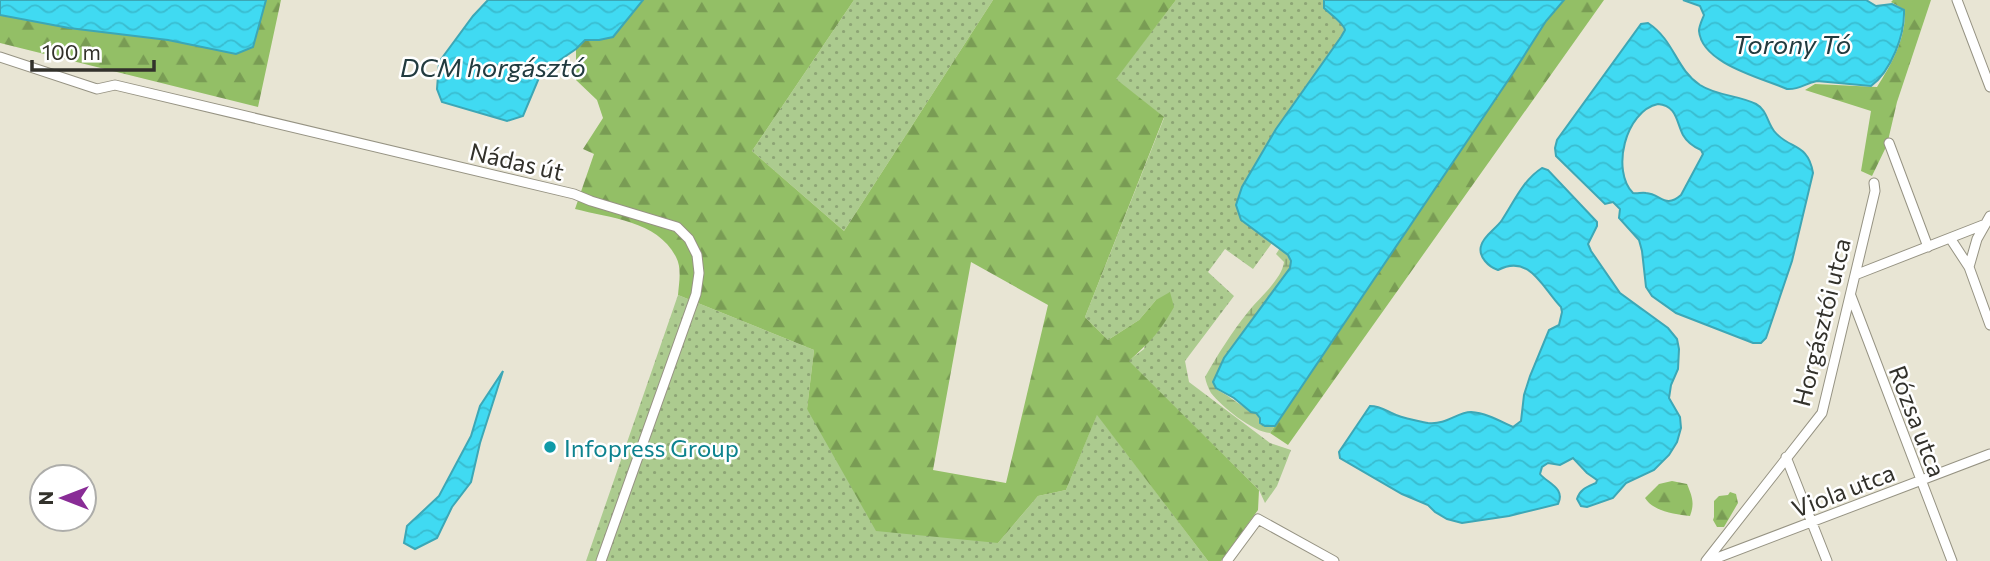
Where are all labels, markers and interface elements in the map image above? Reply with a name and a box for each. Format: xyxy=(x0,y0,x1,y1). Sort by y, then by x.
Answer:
scale bar xyxy=(32,28,154,72)
water label: Torony Tó xyxy=(1733,28,1851,59)
text: 100 m xyxy=(42,39,101,64)
water label: DCM horgásztó xyxy=(400,51,586,82)
street label: Nádas út xyxy=(467,136,567,186)
street label: Horgásztói utca xyxy=(1786,235,1856,409)
street label: Rózsa utca xyxy=(1883,361,1953,481)
place label: Infopress Group xyxy=(564,433,739,462)
marker: Infopress Group xyxy=(542,439,558,455)
street label: Viola utca xyxy=(1788,457,1898,523)
north arrow xyxy=(28,463,98,533)
text: N xyxy=(34,491,57,505)

